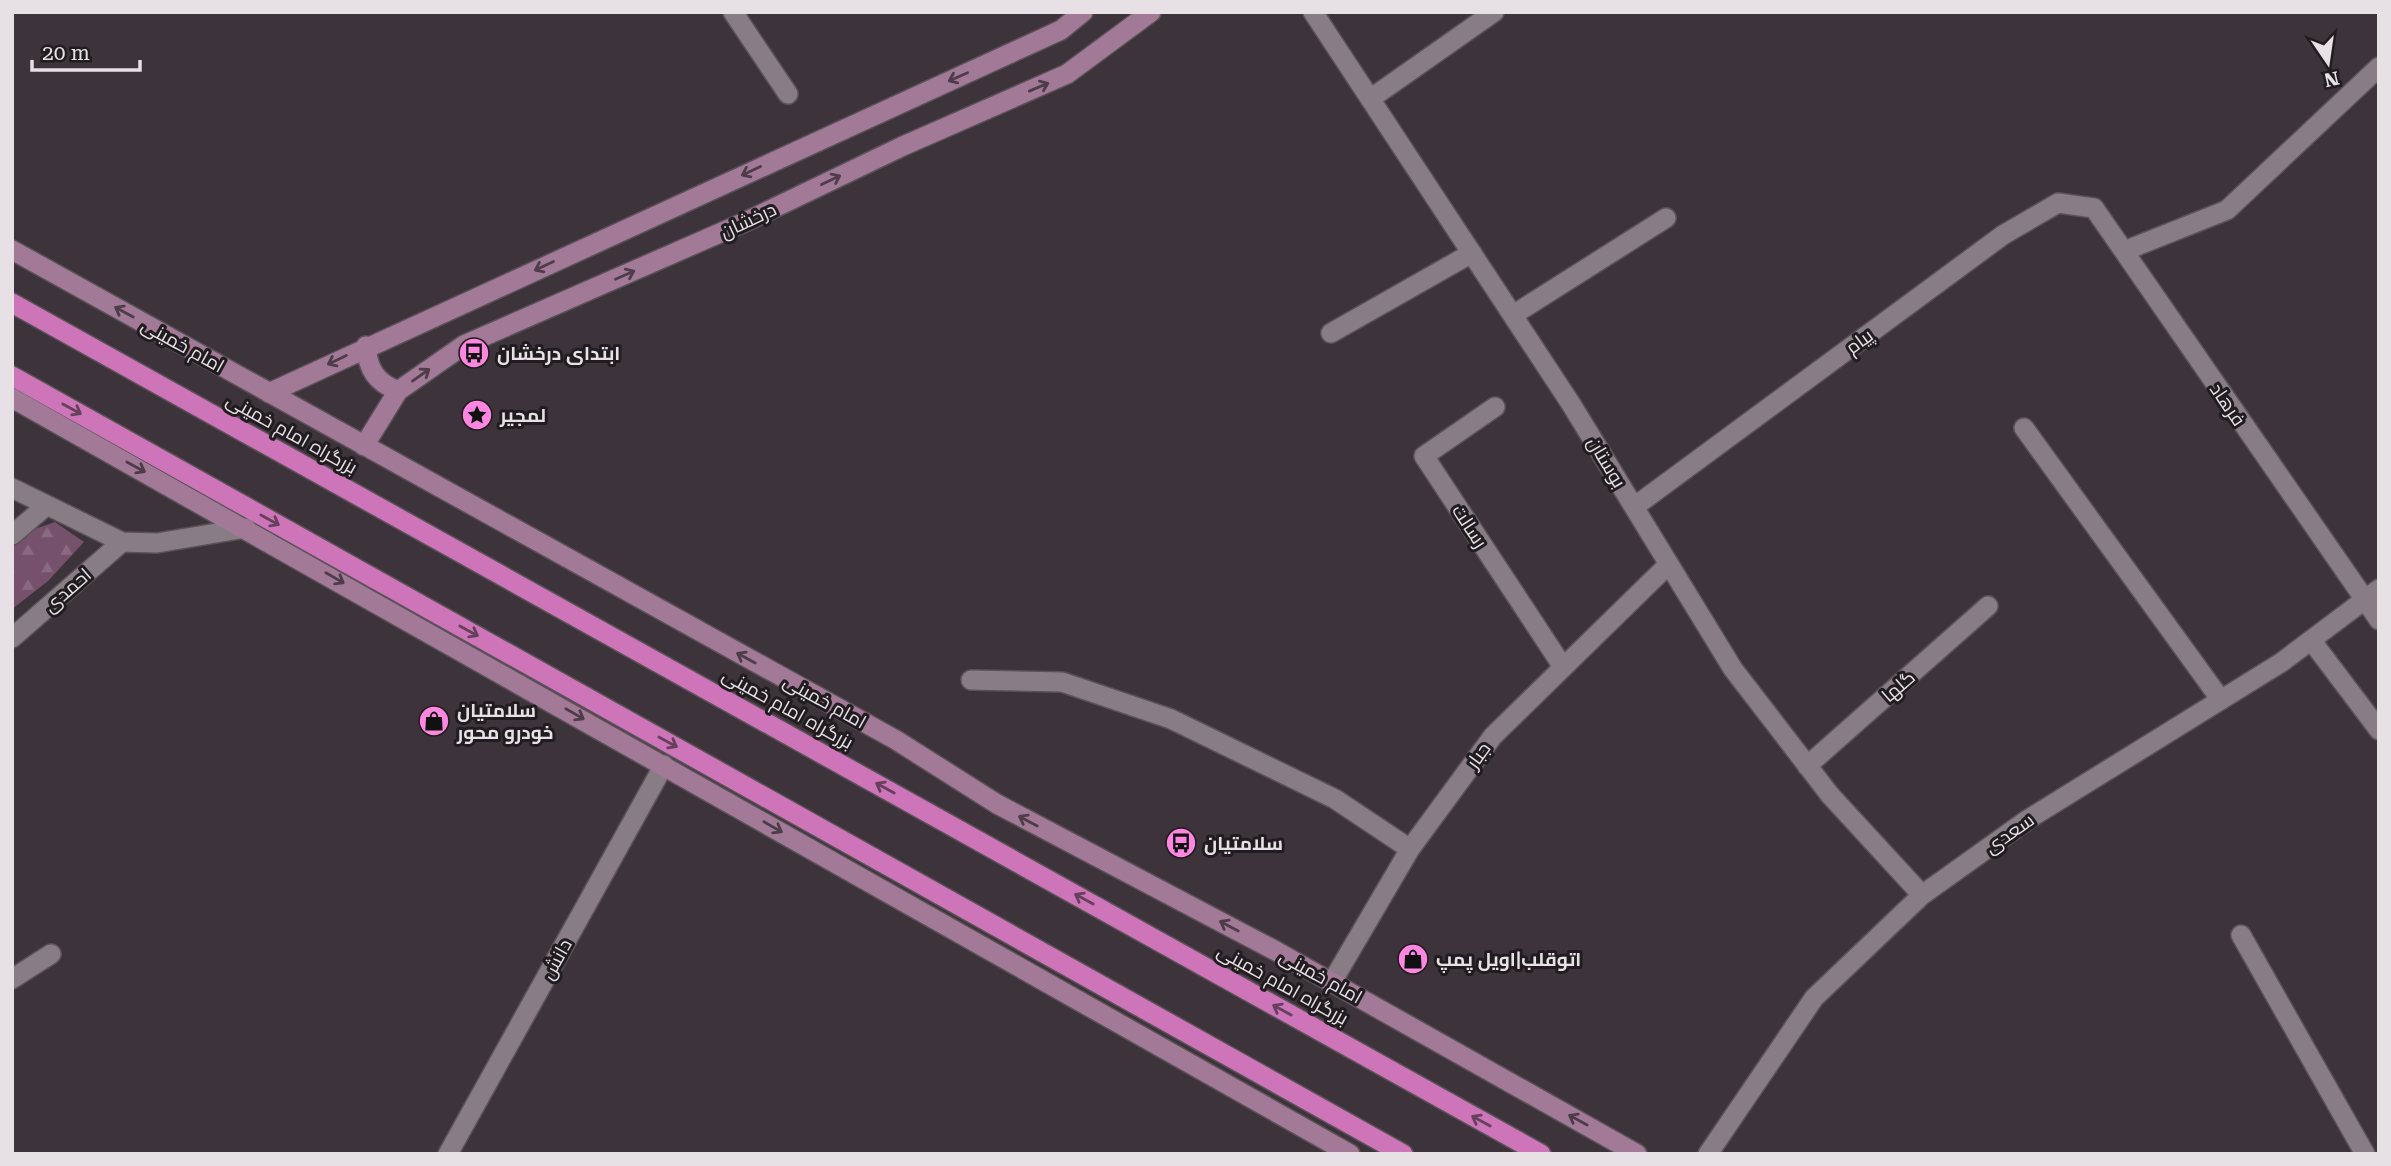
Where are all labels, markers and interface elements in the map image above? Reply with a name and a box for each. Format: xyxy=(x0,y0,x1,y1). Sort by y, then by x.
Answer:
scale bar xyxy=(32,28,140,72)
north arrow xyxy=(2293,28,2363,98)
text: 20 m xyxy=(42,41,90,65)
text: N xyxy=(2322,66,2341,92)
one-way arrow xyxy=(948,71,969,84)
one-way arrow xyxy=(1028,80,1049,93)
one-way arrow xyxy=(741,165,762,178)
one-way arrow xyxy=(821,173,842,186)
street label: درخشان xyxy=(716,197,780,243)
one-way arrow xyxy=(534,260,555,273)
one-way arrow xyxy=(613,268,635,281)
one-way arrow xyxy=(114,305,134,319)
street label: امام خمینی xyxy=(136,313,228,379)
street label: پیام xyxy=(1841,324,1879,361)
bus stop icon: ابتدای درخشان xyxy=(457,336,491,370)
place label: ابتدای درخشان xyxy=(497,342,620,365)
one-way arrow xyxy=(327,353,348,367)
one-way arrow xyxy=(411,368,430,382)
street label: فرهاد xyxy=(2205,378,2250,430)
street label: بزرگراه امام خمینی xyxy=(221,388,361,481)
place icon: لمجیر xyxy=(460,398,494,432)
one-way arrow xyxy=(61,403,82,416)
place label: لمجیر xyxy=(499,404,546,427)
street label: بوستان xyxy=(1582,432,1631,492)
one-way arrow xyxy=(125,461,146,474)
street label: رسالت xyxy=(1447,500,1492,552)
one-way arrow xyxy=(260,513,280,527)
street label: احمدی xyxy=(39,563,96,617)
one-way arrow xyxy=(324,571,344,585)
one-way arrow xyxy=(458,625,479,638)
one-way arrow xyxy=(737,651,757,665)
street label: بزرگراه امام خمینی xyxy=(717,663,857,756)
street label: گلها xyxy=(1877,666,1920,707)
street label: امام خمینی xyxy=(778,669,870,735)
place label: سلامتیان خودرو محور xyxy=(456,699,554,744)
shop icon: سلامتیان خودرو محور xyxy=(417,704,451,738)
one-way arrow xyxy=(564,708,585,721)
one-way arrow xyxy=(657,735,677,749)
street label: جبار xyxy=(1461,738,1496,774)
one-way arrow xyxy=(875,781,896,794)
street label: سعدی xyxy=(1980,808,2038,859)
one-way arrow xyxy=(1018,813,1039,827)
one-way arrow xyxy=(762,820,782,834)
bus stop icon: سلامتیان xyxy=(1164,826,1198,860)
place label: سلامتیان xyxy=(1204,832,1283,855)
one-way arrow xyxy=(1074,892,1094,906)
one-way arrow xyxy=(1220,919,1240,933)
street label: دانش xyxy=(536,935,577,984)
street label: بزرگراه امام خمینی xyxy=(1212,939,1352,1032)
shop icon: اتوقلب|اویل پمپ xyxy=(1396,942,1430,976)
street label: امام خمینی xyxy=(1274,944,1366,1010)
place label: اتوقلب|اویل پمپ xyxy=(1436,948,1581,973)
one-way arrow xyxy=(1273,1003,1293,1017)
one-way arrow xyxy=(1568,1113,1589,1126)
one-way arrow xyxy=(1471,1114,1492,1127)

